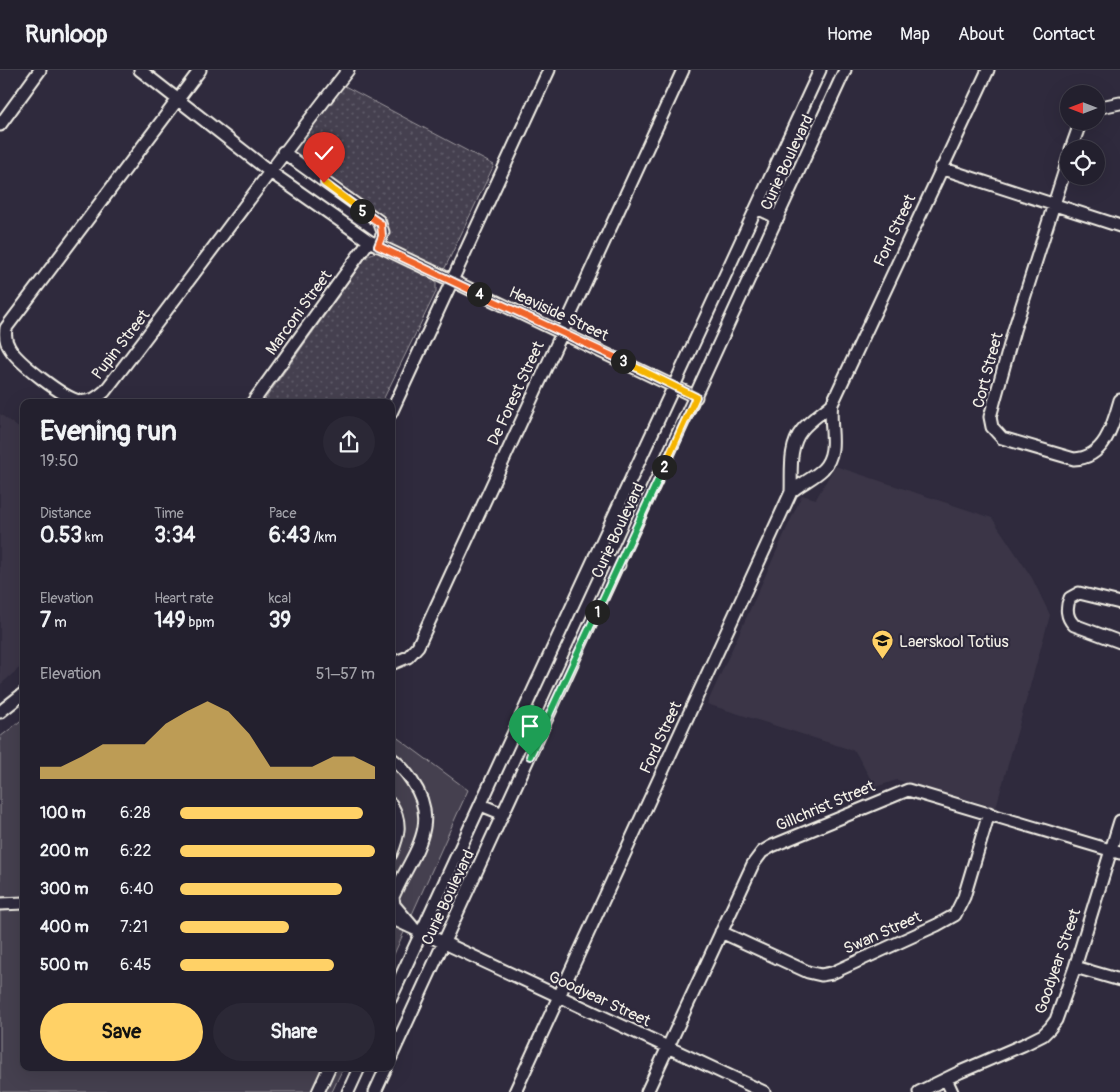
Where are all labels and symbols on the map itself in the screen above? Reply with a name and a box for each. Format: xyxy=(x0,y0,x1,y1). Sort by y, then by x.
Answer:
north arrow xyxy=(1060,85,1105,130)
street label: Curie Boulevard xyxy=(756,111,818,213)
pin xyxy=(303,132,345,183)
street label: Ford Street xyxy=(869,191,921,270)
pin: 5 xyxy=(350,198,374,224)
street label: Marconi Street xyxy=(261,266,337,359)
pin: 4 xyxy=(466,282,492,306)
street label: Heaviside Street xyxy=(506,282,612,346)
street label: Pupin Street xyxy=(87,305,155,383)
street label: Cort Street xyxy=(968,330,1008,410)
street label: De Forest Street xyxy=(483,338,549,449)
pin: 3 xyxy=(610,348,636,374)
pin: 2 xyxy=(652,454,676,480)
street label: Curie Boulevard xyxy=(587,479,649,581)
pin: 1 xyxy=(584,600,610,624)
school or university icon: Laerskool Totius xyxy=(871,629,895,660)
place label: Laerskool Totius xyxy=(899,632,1009,652)
street label: Ford Street xyxy=(635,698,687,777)
pin xyxy=(509,705,551,756)
street label: Gillchrist Street xyxy=(773,776,878,836)
street label: Curie Boulevard xyxy=(417,846,479,948)
street label: Goodyear Street xyxy=(1031,905,1086,1017)
street label: Swan Street xyxy=(840,907,925,959)
street label: Goodyear Street xyxy=(545,967,654,1031)

